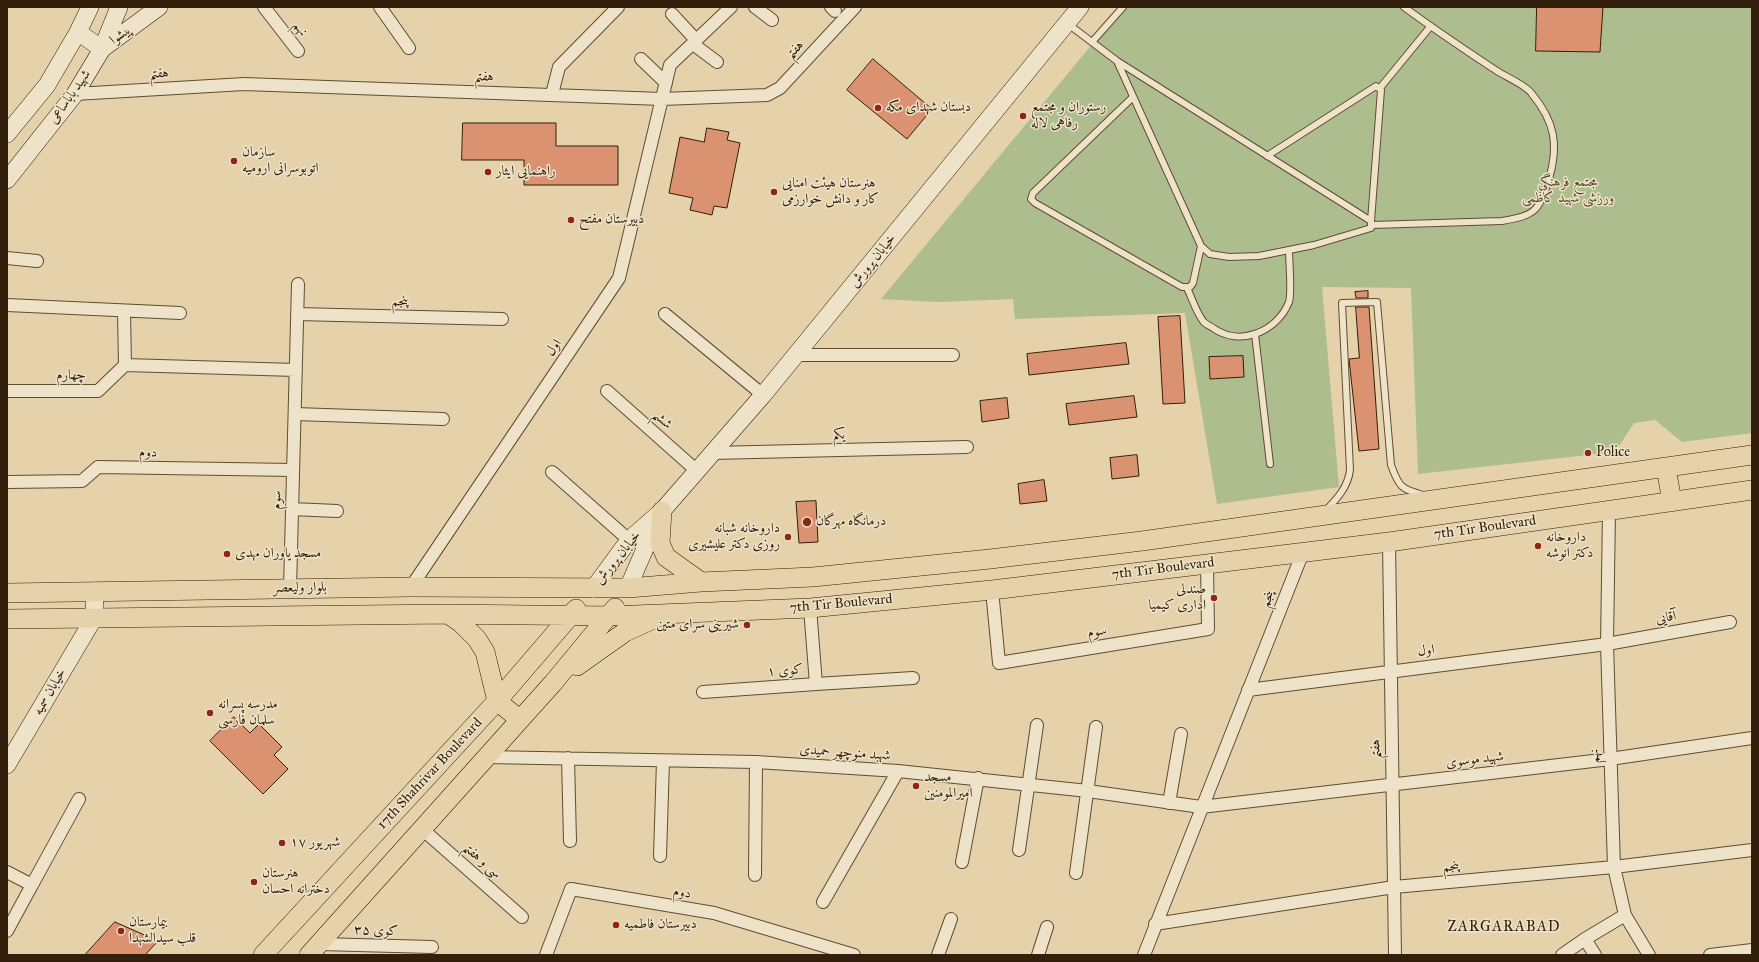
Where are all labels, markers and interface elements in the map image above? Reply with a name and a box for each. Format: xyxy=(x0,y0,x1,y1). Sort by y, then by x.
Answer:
street label: نهم xyxy=(289,18,311,40)
street label: پیشوا xyxy=(107,21,135,49)
street label: هفتم xyxy=(782,37,808,63)
street label: هفتم xyxy=(149,65,169,83)
street label: شهید باباساعی xyxy=(45,67,95,127)
street label: هفتم xyxy=(474,68,494,86)
place label: دبستان شهدای مکه xyxy=(886,100,971,116)
place label: رستوران و مجتمع رفاهی لاله xyxy=(1031,100,1106,132)
marker: دبستان شهدای مکه xyxy=(873,103,883,113)
marker: رستوران و مجتمع رفاهی لاله xyxy=(1018,111,1028,121)
place label: سازمان اتوبوسرانی ارومیه xyxy=(242,145,318,178)
marker: سازمان اتوبوسرانی ارومیه xyxy=(229,156,239,166)
place label: راهنمایی ایثار xyxy=(496,164,556,180)
marker: راهنمایی ایثار xyxy=(483,167,493,177)
park label: مجتمع فرهنگی ورزشی شهید کاظمی xyxy=(1522,175,1614,208)
place label: هنرستان هیئت امنایی کار و دانش خوارزمی xyxy=(782,176,879,208)
marker: هنرستان هیئت امنایی کار و دانش خوارزمی xyxy=(769,187,779,197)
place label: دبیرستان مفتح xyxy=(579,212,644,228)
marker: دبیرستان مفتح xyxy=(566,215,576,225)
street label: خیابان پرورش xyxy=(846,231,900,291)
street label: پنجم xyxy=(391,293,409,311)
street label: اول xyxy=(542,336,566,360)
street label: چهارم xyxy=(56,368,86,384)
street label: ششم xyxy=(648,407,676,433)
street label: یکم xyxy=(833,426,845,444)
street label: دوم xyxy=(139,444,157,462)
place label: Police xyxy=(1596,445,1630,461)
marker: Police xyxy=(1583,448,1593,458)
street label: سوم xyxy=(268,490,286,510)
street label: 7th Tir Boulevard xyxy=(1433,513,1537,543)
place label: درمانگاه مهرگان xyxy=(816,514,886,530)
marker: درمانگاه مهرگان xyxy=(801,516,813,528)
place label: داروخانه شبانه روزی دکتر علیشیری xyxy=(688,521,780,554)
street label: خیابان پرورش xyxy=(591,528,645,588)
place label: داروخانه دکتر انوشه xyxy=(1546,530,1593,562)
marker: داروخانه شبانه روزی دکتر علیشیری xyxy=(783,532,793,542)
marker: داروخانه دکتر انوشه xyxy=(1533,541,1543,551)
place label: مسجد یاوران مهدی xyxy=(235,546,321,562)
marker: مسجد یاوران مهدی xyxy=(222,549,232,559)
street label: 7th Tir Boulevard xyxy=(1111,554,1215,584)
street label: بلوار ولیعصر xyxy=(273,579,327,597)
place label: صندلی اداری کیمیا xyxy=(1149,582,1206,614)
street label: پنجم xyxy=(1257,588,1279,610)
street label: 7th Tir Boulevard xyxy=(789,591,893,617)
marker: صندلی اداری کیمیا xyxy=(1209,593,1219,603)
street label: آقایی xyxy=(1654,608,1678,628)
place label: شیرینی سرای متین xyxy=(656,617,739,633)
marker: شیرینی سرای متین xyxy=(742,620,752,630)
street label: سوم xyxy=(1086,622,1108,642)
street label: اول xyxy=(1416,642,1436,660)
street label: کوی ۱ xyxy=(766,661,804,681)
street label: خیابان سمیه xyxy=(30,666,70,718)
place label: مدرسه پسرانه سلمان فارسی xyxy=(218,697,278,730)
marker: مدرسه پسرانه سلمان فارسی xyxy=(205,708,215,718)
street label: 17th Shahrivar Boulevard xyxy=(374,715,486,833)
street label: هفتم xyxy=(1367,739,1385,759)
street label: شهبد منوچهر حمیدی xyxy=(799,741,891,765)
street label: شهید موسوی xyxy=(1445,748,1505,772)
street label: نهم xyxy=(1586,748,1604,764)
place label: مسجد امیرالمومنین xyxy=(924,770,973,802)
marker: مسجد امیرالمومنین xyxy=(911,781,921,791)
place label: ۱۷ شهریور xyxy=(290,835,340,851)
marker: ۱۷ شهریور xyxy=(277,838,287,848)
street label: سی و هفتم xyxy=(459,840,505,882)
street label: پنجم xyxy=(1442,858,1460,876)
place label: هنرستان دخترانه احسان xyxy=(262,866,330,898)
marker: هنرستان دخترانه احسان xyxy=(249,877,259,887)
street label: دوم xyxy=(672,883,692,903)
place label: بیمارستان قلب سیدالشهدا xyxy=(129,915,196,948)
place label: دبیرستان فاطمیه xyxy=(624,917,697,933)
district label: ZARGARABAD xyxy=(1447,918,1561,936)
marker: دبیرستان فاطمیه xyxy=(611,920,621,930)
street label: کوی ۳۵ xyxy=(354,922,398,940)
marker: بیمارستان قلب سیدالشهدا xyxy=(116,926,126,936)

